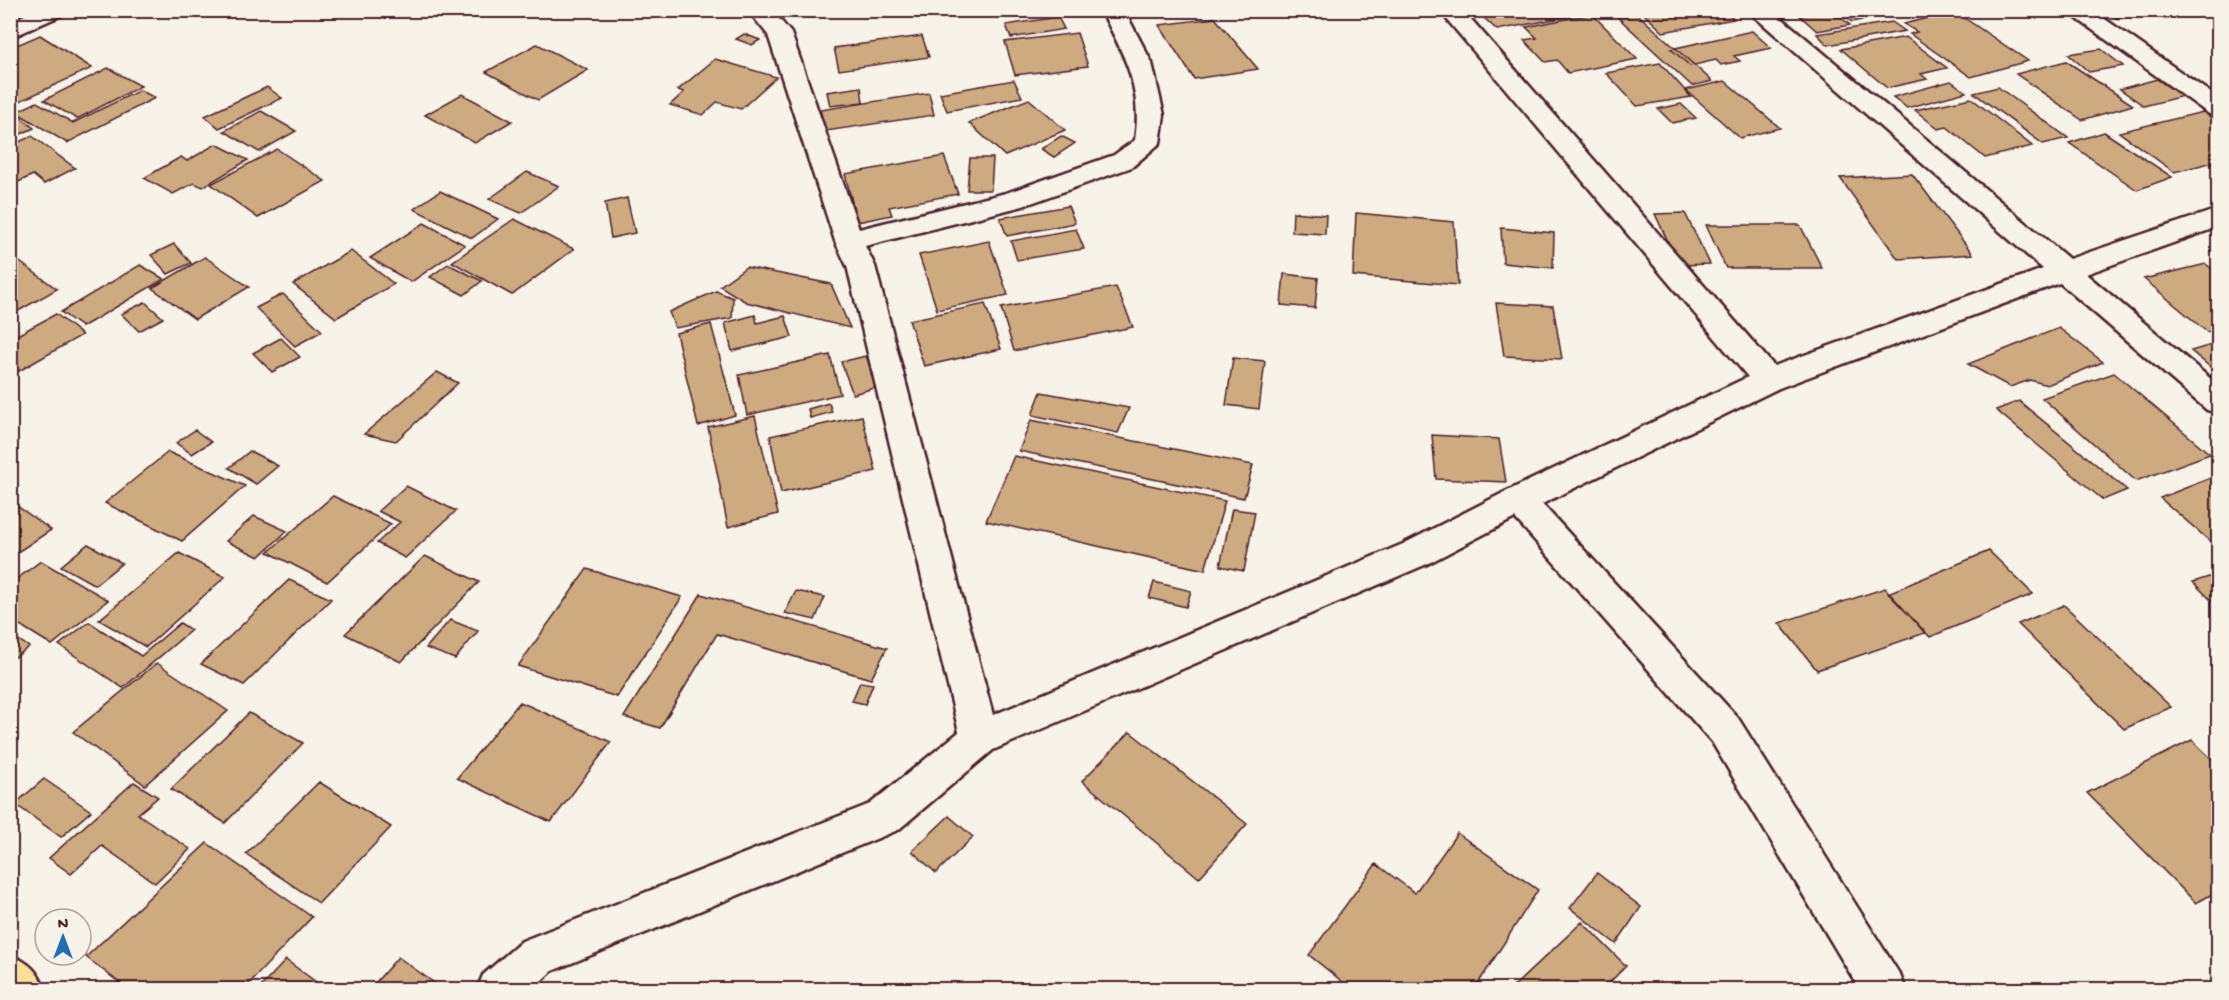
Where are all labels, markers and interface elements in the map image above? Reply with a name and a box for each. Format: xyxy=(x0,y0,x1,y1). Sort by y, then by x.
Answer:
north arrow xyxy=(33,907,93,967)
text: N xyxy=(58,916,69,935)

